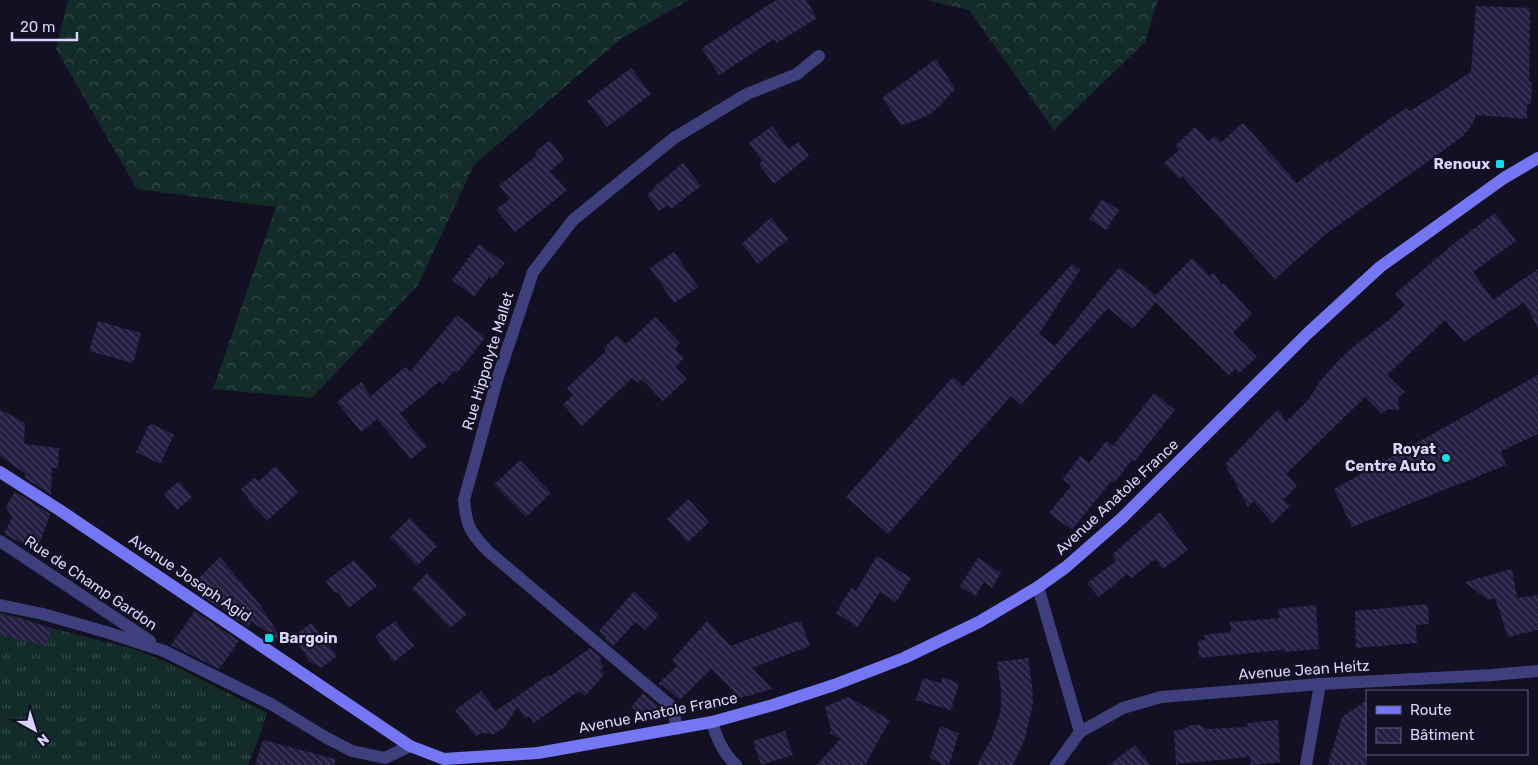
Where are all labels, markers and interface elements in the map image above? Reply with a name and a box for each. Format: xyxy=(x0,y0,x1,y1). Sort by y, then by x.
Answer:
scale bar xyxy=(12,10,78,42)
text: 20 m xyxy=(20,18,55,36)
place label: Renoux xyxy=(1434,155,1490,173)
marker: Renoux xyxy=(1494,158,1506,170)
street label: Rue Hippolyte Mallet xyxy=(458,290,518,432)
street label: Avenue Anatole France xyxy=(1052,435,1182,559)
place label: Royat Centre Auto xyxy=(1345,440,1436,475)
marker: Royat Centre Auto xyxy=(1440,452,1452,464)
street label: Avenue Joseph Agid xyxy=(126,530,254,626)
street label: Rue de Champ Gardon xyxy=(21,532,161,634)
place label: Bargoin xyxy=(279,629,338,647)
marker: Bargoin xyxy=(263,632,275,644)
street label: Avenue Jean Heitz xyxy=(1238,656,1371,684)
street label: Avenue Anatole France xyxy=(577,689,739,737)
legend xyxy=(1366,690,1528,755)
text: Route xyxy=(1410,701,1452,719)
north arrow xyxy=(10,705,60,755)
text: Bâtiment xyxy=(1410,726,1474,744)
text: N xyxy=(34,730,52,749)

